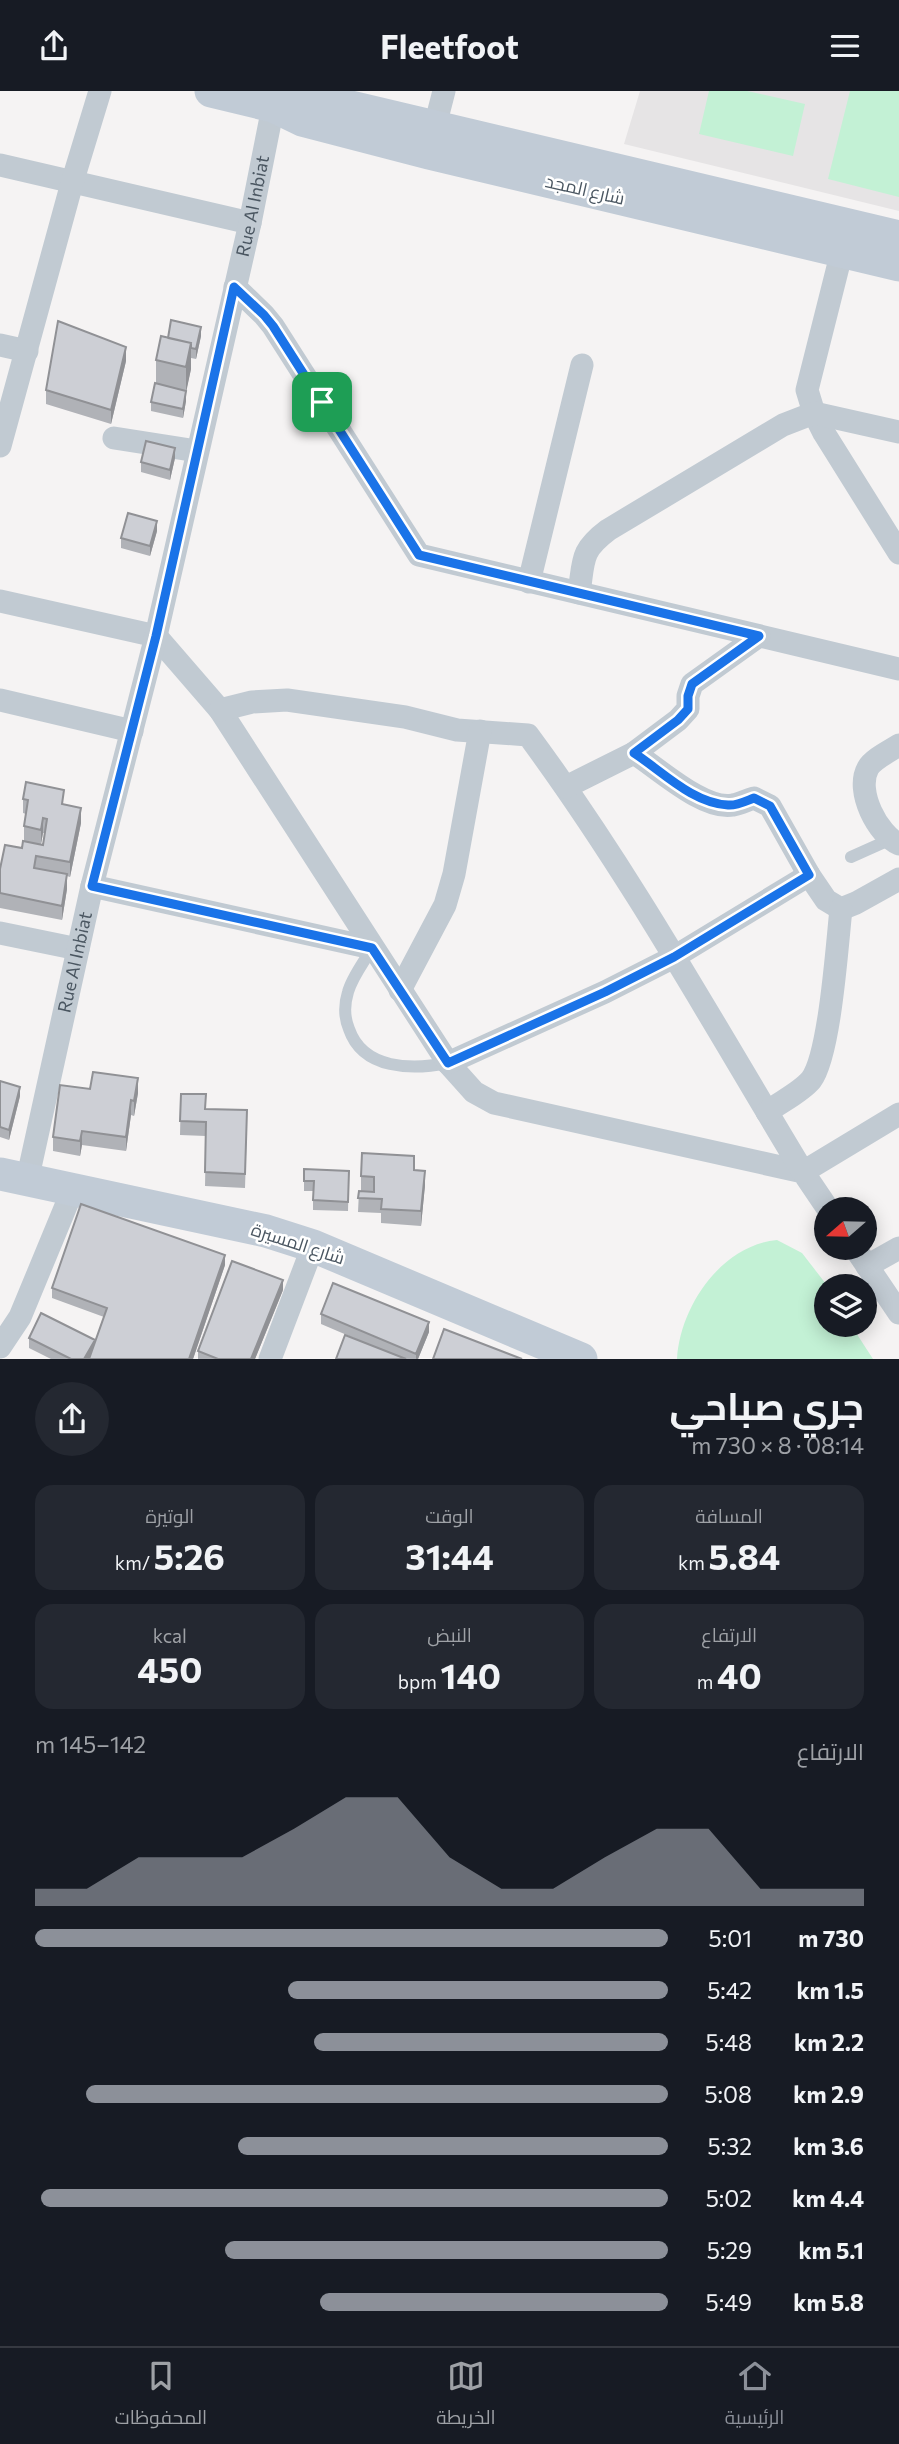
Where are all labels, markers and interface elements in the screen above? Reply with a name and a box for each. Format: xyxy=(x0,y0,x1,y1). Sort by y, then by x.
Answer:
text: Fleetfoot xyxy=(380,26,519,66)
icon: share xyxy=(35,27,73,65)
icon: menu xyxy=(826,27,864,65)
street label: Rue Al Inbiat xyxy=(231,153,273,259)
street label: شارع المجد xyxy=(543,169,627,211)
pin xyxy=(292,372,352,432)
icon: arrive xyxy=(303,383,341,421)
street label: Rue Al Inbiat xyxy=(52,909,96,1015)
north arrow xyxy=(814,1197,877,1260)
map controls xyxy=(814,1197,877,1337)
street label: شارع المسيرة xyxy=(248,1218,348,1270)
button: layers xyxy=(814,1274,877,1337)
text: جري صباحي xyxy=(669,1381,864,1428)
button: share xyxy=(35,1382,109,1456)
text: 08:14 · 8 × 730 m xyxy=(691,1431,864,1459)
text: الوتيرة xyxy=(145,1504,194,1527)
text: الوقت xyxy=(425,1504,474,1527)
text: المسافة xyxy=(695,1504,763,1527)
text: 5:26 xyxy=(154,1534,225,1577)
text: 31:44 xyxy=(405,1534,494,1577)
text: 5.84 xyxy=(709,1534,780,1577)
text: /km xyxy=(115,1551,154,1574)
text: km xyxy=(678,1551,709,1574)
text: النبض xyxy=(427,1623,472,1646)
text: الارتفاع xyxy=(701,1623,757,1646)
text: kcal xyxy=(153,1624,187,1647)
text: 450 xyxy=(137,1647,202,1690)
text: 140 xyxy=(441,1653,501,1696)
text: 40 xyxy=(717,1653,762,1696)
text: bpm xyxy=(398,1670,441,1693)
text: m xyxy=(697,1670,717,1693)
text: 142–145 m xyxy=(35,1730,146,1758)
text: الارتفاع xyxy=(797,1737,864,1765)
text: 5:01 xyxy=(709,1924,752,1952)
text: 730 m xyxy=(798,1924,864,1952)
text: 5:42 xyxy=(707,1976,752,2004)
text: 1.5 km xyxy=(796,1976,864,2004)
text: 5:48 xyxy=(706,2028,752,2056)
text: 2.2 km xyxy=(794,2028,864,2056)
text: 5:08 xyxy=(704,2080,752,2108)
text: 2.9 km xyxy=(793,2080,864,2108)
text: 5:32 xyxy=(708,2132,752,2160)
text: 3.6 km xyxy=(793,2132,864,2160)
text: 5:02 xyxy=(706,2184,752,2212)
text: 4.4 km xyxy=(792,2184,864,2212)
text: 5:29 xyxy=(707,2236,752,2264)
text: 5.1 km xyxy=(798,2236,864,2264)
text: 5:49 xyxy=(706,2288,752,2316)
text: 5.8 km xyxy=(793,2288,864,2316)
tab: المحفوظات xyxy=(115,2357,207,2435)
tab: الخريطة xyxy=(436,2357,496,2435)
tab: الرئيسية xyxy=(725,2357,784,2435)

